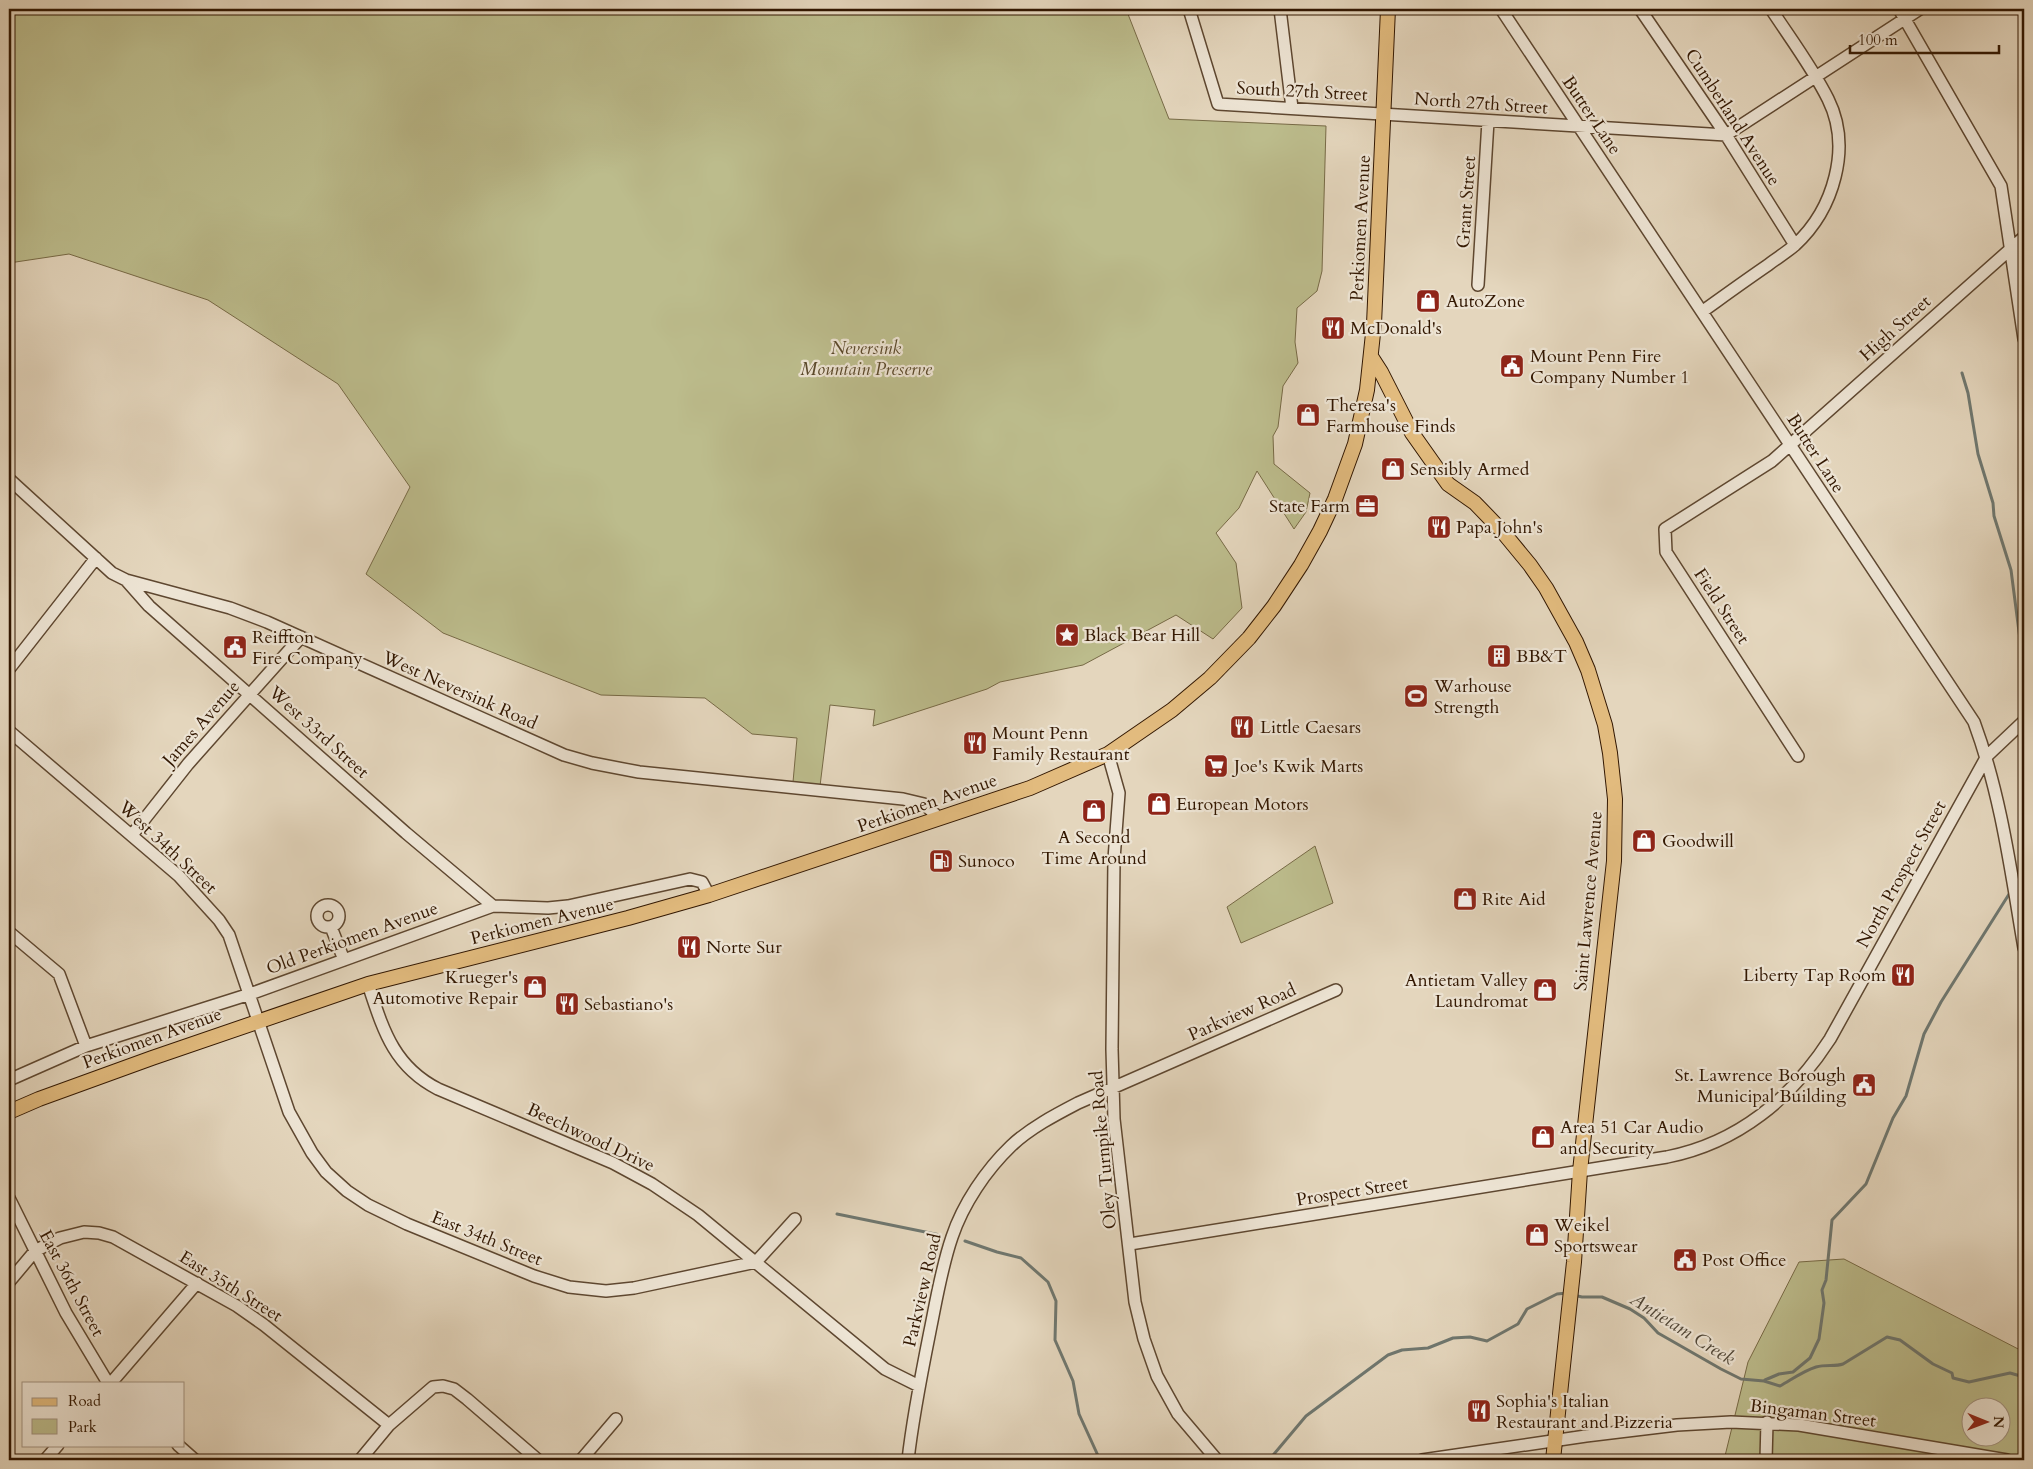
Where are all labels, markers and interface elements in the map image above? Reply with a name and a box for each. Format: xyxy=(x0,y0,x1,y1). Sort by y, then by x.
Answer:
scale bar xyxy=(1850,22,1999,54)
text: 100 m xyxy=(1858,30,1898,50)
street label: Cumberland Avenue xyxy=(1679,44,1786,191)
street label: Butter Lane xyxy=(1556,71,1627,160)
street label: South 27th Street xyxy=(1236,76,1368,107)
street label: North 27th Street xyxy=(1413,86,1549,121)
street label: Perkiomen Avenue xyxy=(1344,154,1377,302)
street label: Grant Street xyxy=(1451,155,1482,249)
shop icon: AutoZone xyxy=(1415,288,1441,314)
place label: AutoZone xyxy=(1446,289,1525,314)
street label: High Street xyxy=(1854,289,1937,367)
restaurant icon: McDonald's xyxy=(1320,315,1346,341)
place label: McDonald's xyxy=(1350,316,1442,341)
park label: Neversink Mountain Preserve xyxy=(800,336,933,382)
place label: Mount Penn Fire Company Number 1 xyxy=(1530,344,1690,390)
public building icon: Mount Penn Fire Company Number 1 xyxy=(1499,353,1525,379)
place label: Theresa's Farmhouse Finds xyxy=(1326,393,1456,439)
shop icon: Theresa's Farmhouse Finds xyxy=(1295,402,1321,428)
street label: Butter Lane xyxy=(1781,409,1851,498)
shop icon: Sensibly Armed xyxy=(1380,456,1406,482)
place label: Sensibly Armed xyxy=(1410,457,1530,482)
office icon: State Farm xyxy=(1354,493,1380,519)
place label: State Farm xyxy=(1269,494,1351,519)
restaurant icon: Papa John's xyxy=(1426,514,1452,540)
place label: Papa John's xyxy=(1456,515,1543,540)
street label: Field Street xyxy=(1688,563,1756,649)
place icon: Black Bear Hill xyxy=(1054,622,1080,648)
place label: Black Bear Hill xyxy=(1084,623,1201,648)
place label: Reiffton Fire Company xyxy=(252,625,363,671)
public building icon: Reiffton Fire Company xyxy=(222,634,248,660)
building icon: BB&T xyxy=(1486,643,1512,669)
place label: BB&T xyxy=(1516,644,1567,669)
street label: West Neversink Road xyxy=(377,645,542,736)
place label: Warhouse Strength xyxy=(1433,674,1512,720)
street label: James Avenue xyxy=(155,675,246,774)
street label: West 33rd Street xyxy=(262,680,375,784)
sports icon: Warhouse Strength xyxy=(1403,683,1429,709)
restaurant icon: Little Caesars xyxy=(1229,714,1255,740)
place label: Little Caesars xyxy=(1260,715,1361,740)
place label: Mount Penn Family Restaurant xyxy=(992,721,1130,767)
restaurant icon: Mount Penn Family Restaurant xyxy=(962,730,988,756)
supermarket icon: Joe's Kwik Marts xyxy=(1203,753,1229,779)
place label: Joe's Kwik Marts xyxy=(1231,754,1363,779)
street label: Perkiomen Avenue xyxy=(854,768,1001,839)
shop icon: European Motors xyxy=(1146,791,1172,817)
place label: European Motors xyxy=(1176,792,1309,817)
street label: West 34th Street xyxy=(112,794,223,900)
street label: North Prospect Street xyxy=(1851,796,1952,952)
shop icon: A Second Time Around xyxy=(1081,798,1107,824)
street label: Saint Lawrence Avenue xyxy=(1568,810,1609,992)
place label: A Second Time Around xyxy=(1041,825,1147,871)
shop icon: Goodwill xyxy=(1631,828,1657,854)
place label: Goodwill xyxy=(1662,829,1734,854)
fuel station icon: Sunoco xyxy=(928,848,954,874)
place label: Sunoco xyxy=(958,849,1015,874)
shop icon: Rite Aid xyxy=(1452,886,1478,912)
place label: Rite Aid xyxy=(1482,887,1546,912)
street label: Perkiomen Avenue xyxy=(468,892,616,951)
street label: Old Perkiomen Avenue xyxy=(263,896,442,981)
restaurant icon: Norte Sur xyxy=(676,934,702,960)
place label: Norte Sur xyxy=(706,935,782,960)
restaurant icon: Liberty Tap Room xyxy=(1890,962,1916,988)
place label: Liberty Tap Room xyxy=(1743,963,1887,988)
place label: Krueger's Automotive Repair xyxy=(372,965,518,1011)
place label: Antietam Valley Laundromat xyxy=(1405,968,1528,1014)
shop icon: Krueger's Automotive Repair xyxy=(522,974,548,1000)
street label: Parkview Road xyxy=(1184,977,1301,1047)
shop icon: Antietam Valley Laundromat xyxy=(1532,977,1558,1003)
restaurant icon: Sebastiano's xyxy=(554,991,580,1017)
place label: Sebastiano's xyxy=(584,992,673,1017)
street label: Perkiomen Avenue xyxy=(79,1002,225,1075)
place label: St. Lawrence Borough Municipal Building xyxy=(1674,1063,1847,1109)
street label: Oley Turnpike Road xyxy=(1084,1069,1123,1230)
public building icon: St. Lawrence Borough Municipal Building xyxy=(1851,1072,1877,1098)
street label: Beechwood Drive xyxy=(523,1097,659,1178)
place label: Area 51 Car Audio and Security xyxy=(1560,1115,1704,1161)
shop icon: Area 51 Car Audio and Security xyxy=(1530,1124,1556,1150)
street label: Prospect Street xyxy=(1294,1170,1410,1213)
street label: East 34th Street xyxy=(428,1205,546,1272)
place label: Weikel Sportswear xyxy=(1553,1213,1638,1259)
shop icon: Weikel Sportswear xyxy=(1524,1222,1550,1248)
street label: East 36th Street xyxy=(33,1225,110,1341)
street label: Parkview Road xyxy=(897,1230,948,1349)
street label: East 35th Street xyxy=(174,1245,287,1328)
public building icon: Post Office xyxy=(1672,1247,1698,1273)
place label: Post Office xyxy=(1702,1248,1786,1273)
water label: Antietam Creek xyxy=(1624,1286,1740,1372)
legend xyxy=(22,1382,185,1446)
place label: Sophia's Italian Restaurant and Pizzeria xyxy=(1496,1389,1673,1435)
text: Road xyxy=(68,1391,101,1411)
street label: Bingaman Street xyxy=(1749,1393,1878,1434)
north arrow xyxy=(1960,1396,2010,1446)
restaurant icon: Sophia's Italian Restaurant and Pizzeria xyxy=(1466,1398,1492,1424)
text: N xyxy=(1989,1416,2008,1428)
text: Park xyxy=(68,1417,97,1437)

